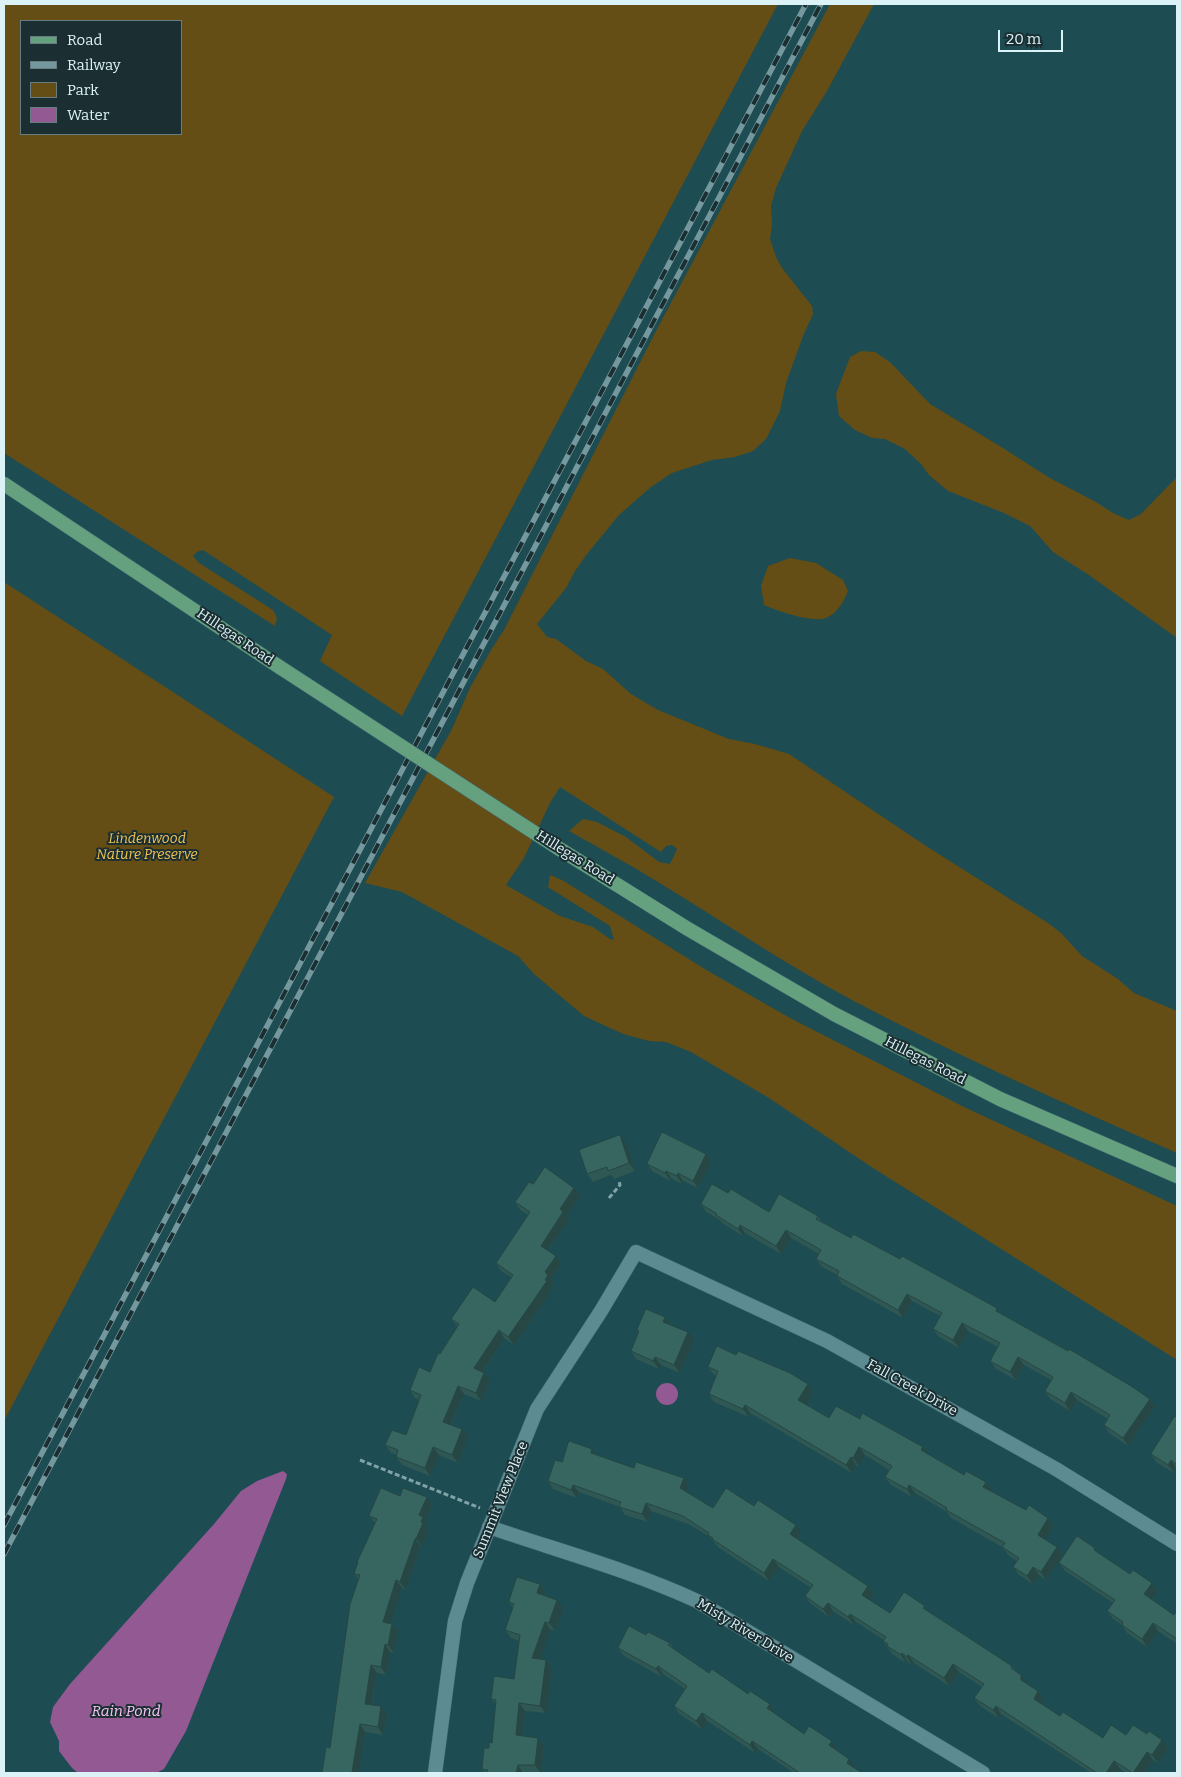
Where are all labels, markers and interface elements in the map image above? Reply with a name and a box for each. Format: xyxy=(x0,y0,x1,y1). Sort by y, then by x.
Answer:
legend xyxy=(20,20,182,135)
scale bar xyxy=(1001,20,1066,52)
text: 20 m xyxy=(1006,30,1041,48)
text: Road xyxy=(67,31,102,49)
text: Railway xyxy=(67,56,121,74)
text: Park xyxy=(67,81,99,99)
text: Water xyxy=(67,106,109,124)
street label: Hillegas Road xyxy=(194,605,276,669)
street label: Hillegas Road xyxy=(533,827,617,889)
park label: Lindenwood Nature Preserve xyxy=(96,831,198,864)
street label: Hillegas Road xyxy=(882,1033,968,1089)
street label: Fall Creek Drive xyxy=(864,1356,960,1420)
street label: Summit View Place xyxy=(470,1439,532,1561)
street label: Misty River Drive xyxy=(694,1596,796,1666)
water label: Rain Pond xyxy=(92,1703,160,1721)

